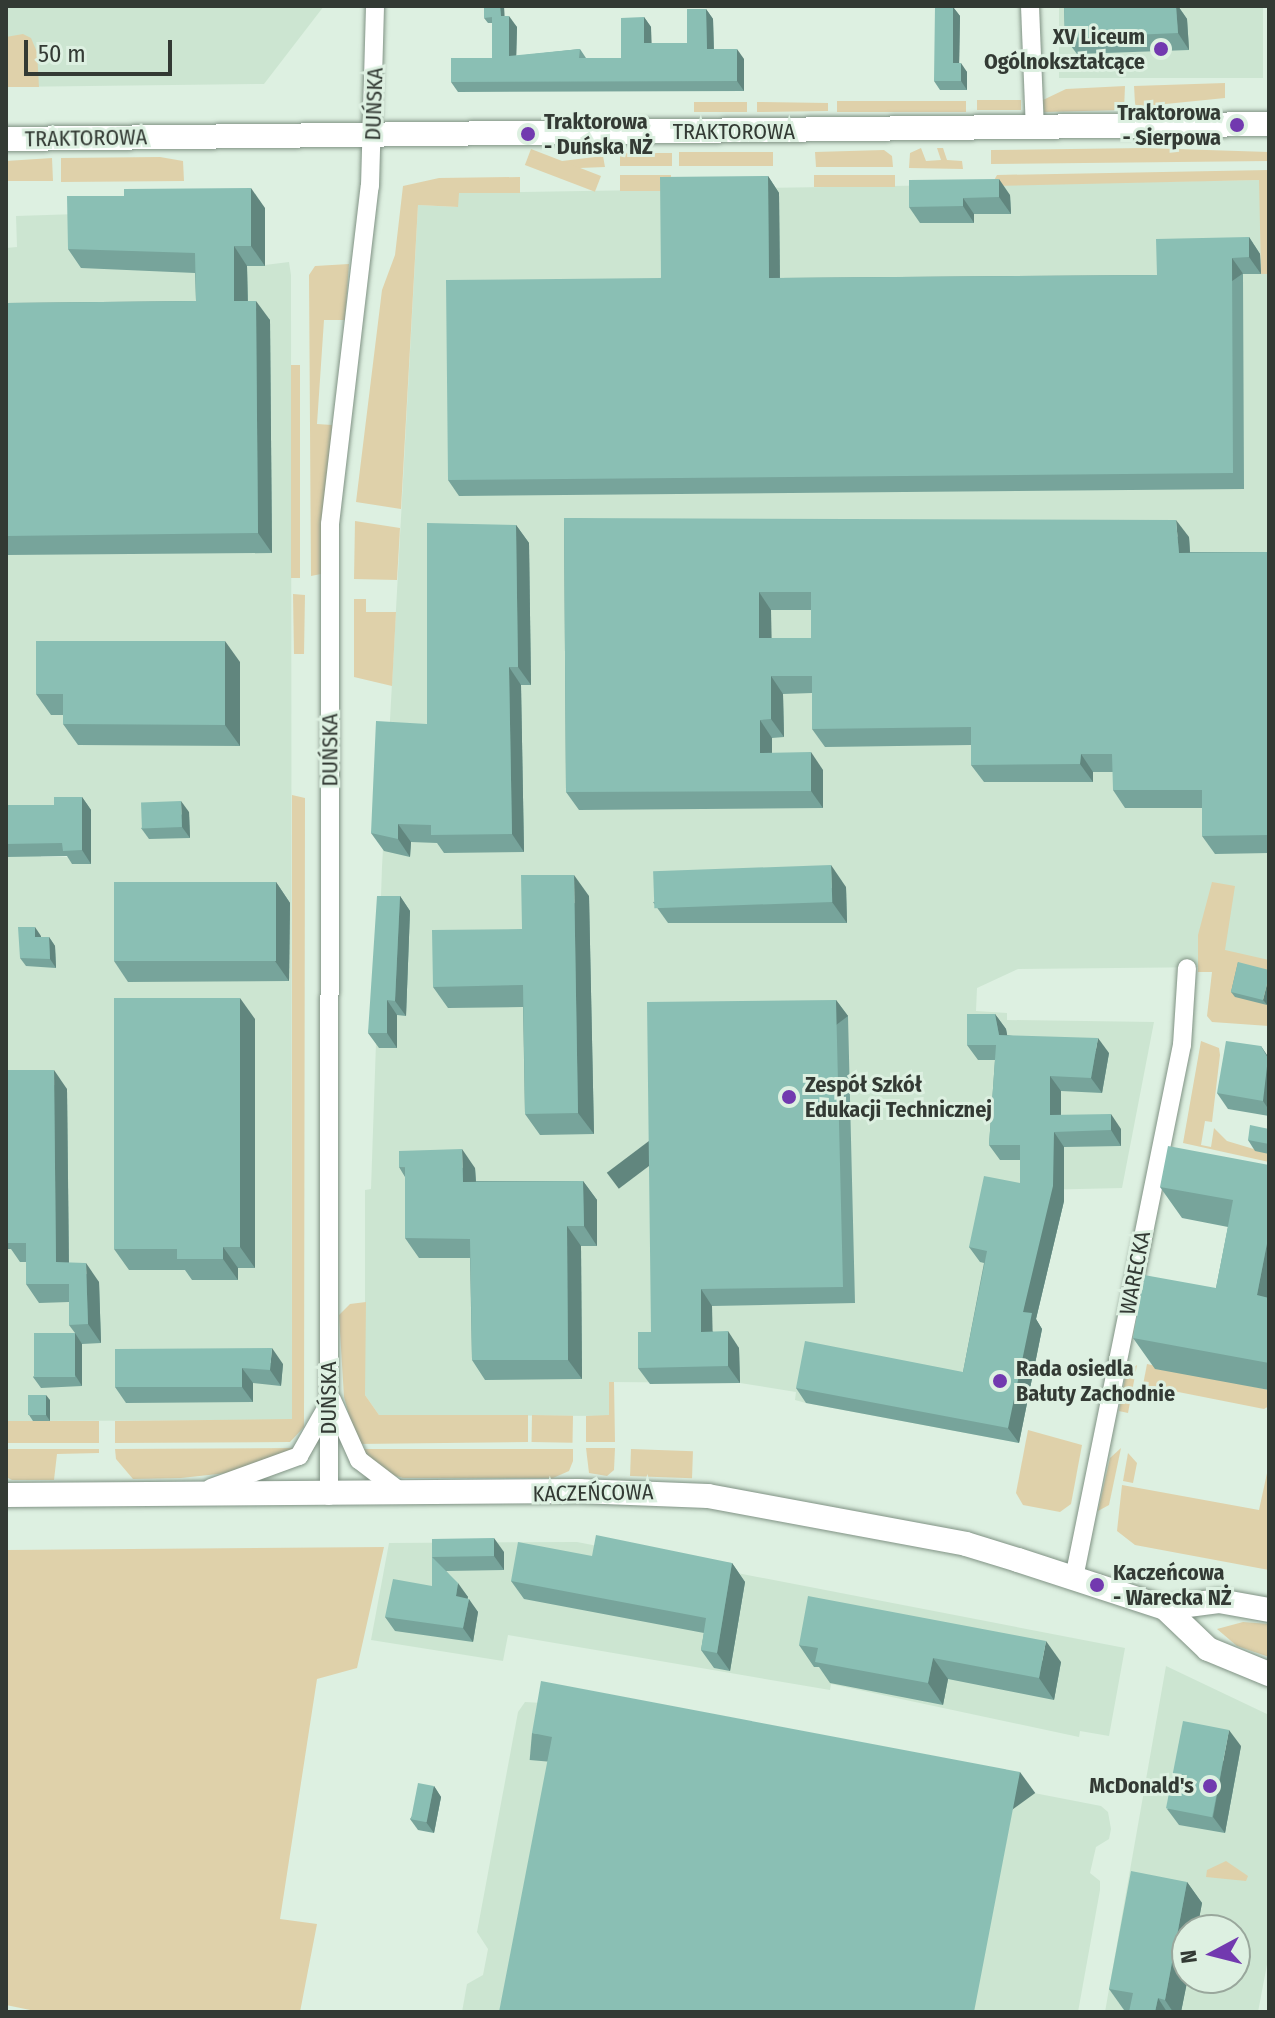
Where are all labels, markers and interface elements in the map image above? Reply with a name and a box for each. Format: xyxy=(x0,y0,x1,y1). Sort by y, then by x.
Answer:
place label: XV Liceum Ogólnokształcące xyxy=(984,23,1145,74)
scale bar xyxy=(28,24,176,74)
text: 50 m xyxy=(38,40,86,68)
marker: XV Liceum Ogólnokształcące xyxy=(1152,40,1170,58)
street label: DUŃSKA xyxy=(360,67,388,141)
place label: Traktorowa - Sierpowa xyxy=(1117,99,1221,150)
place label: Traktorowa - Duńska NŻ xyxy=(544,108,653,160)
marker: Traktorowa - Sierpowa xyxy=(1228,116,1246,134)
street label: TRAKTOROWA xyxy=(673,119,795,145)
street label: TRAKTOROWA xyxy=(25,124,147,152)
marker: Traktorowa - Duńska NŻ xyxy=(519,125,537,143)
street label: DUŃSKA xyxy=(317,713,343,787)
place label: Zespół Szkół Edukacji Technicznej xyxy=(805,1071,992,1122)
marker: Zespół Szkół Edukacji Technicznej xyxy=(780,1088,798,1106)
street label: WARECKA xyxy=(1114,1229,1156,1317)
place label: Rada osiedla Bałuty Zachodnie xyxy=(1016,1355,1175,1406)
street label: DUŃSKA xyxy=(316,1361,342,1435)
marker: Rada osiedla Bałuty Zachodnie xyxy=(991,1372,1009,1390)
street label: KACZEŃCOWA xyxy=(532,1479,654,1507)
place label: Kaczeńcowa - Warecka NŻ xyxy=(1113,1559,1232,1610)
marker: Kaczeńcowa - Warecka NŻ xyxy=(1088,1576,1106,1594)
place label: McDonald's xyxy=(1089,1773,1194,1799)
marker: McDonald's xyxy=(1201,1777,1219,1795)
north arrow xyxy=(1171,1914,1251,1994)
text: N xyxy=(1174,1949,1203,1965)

